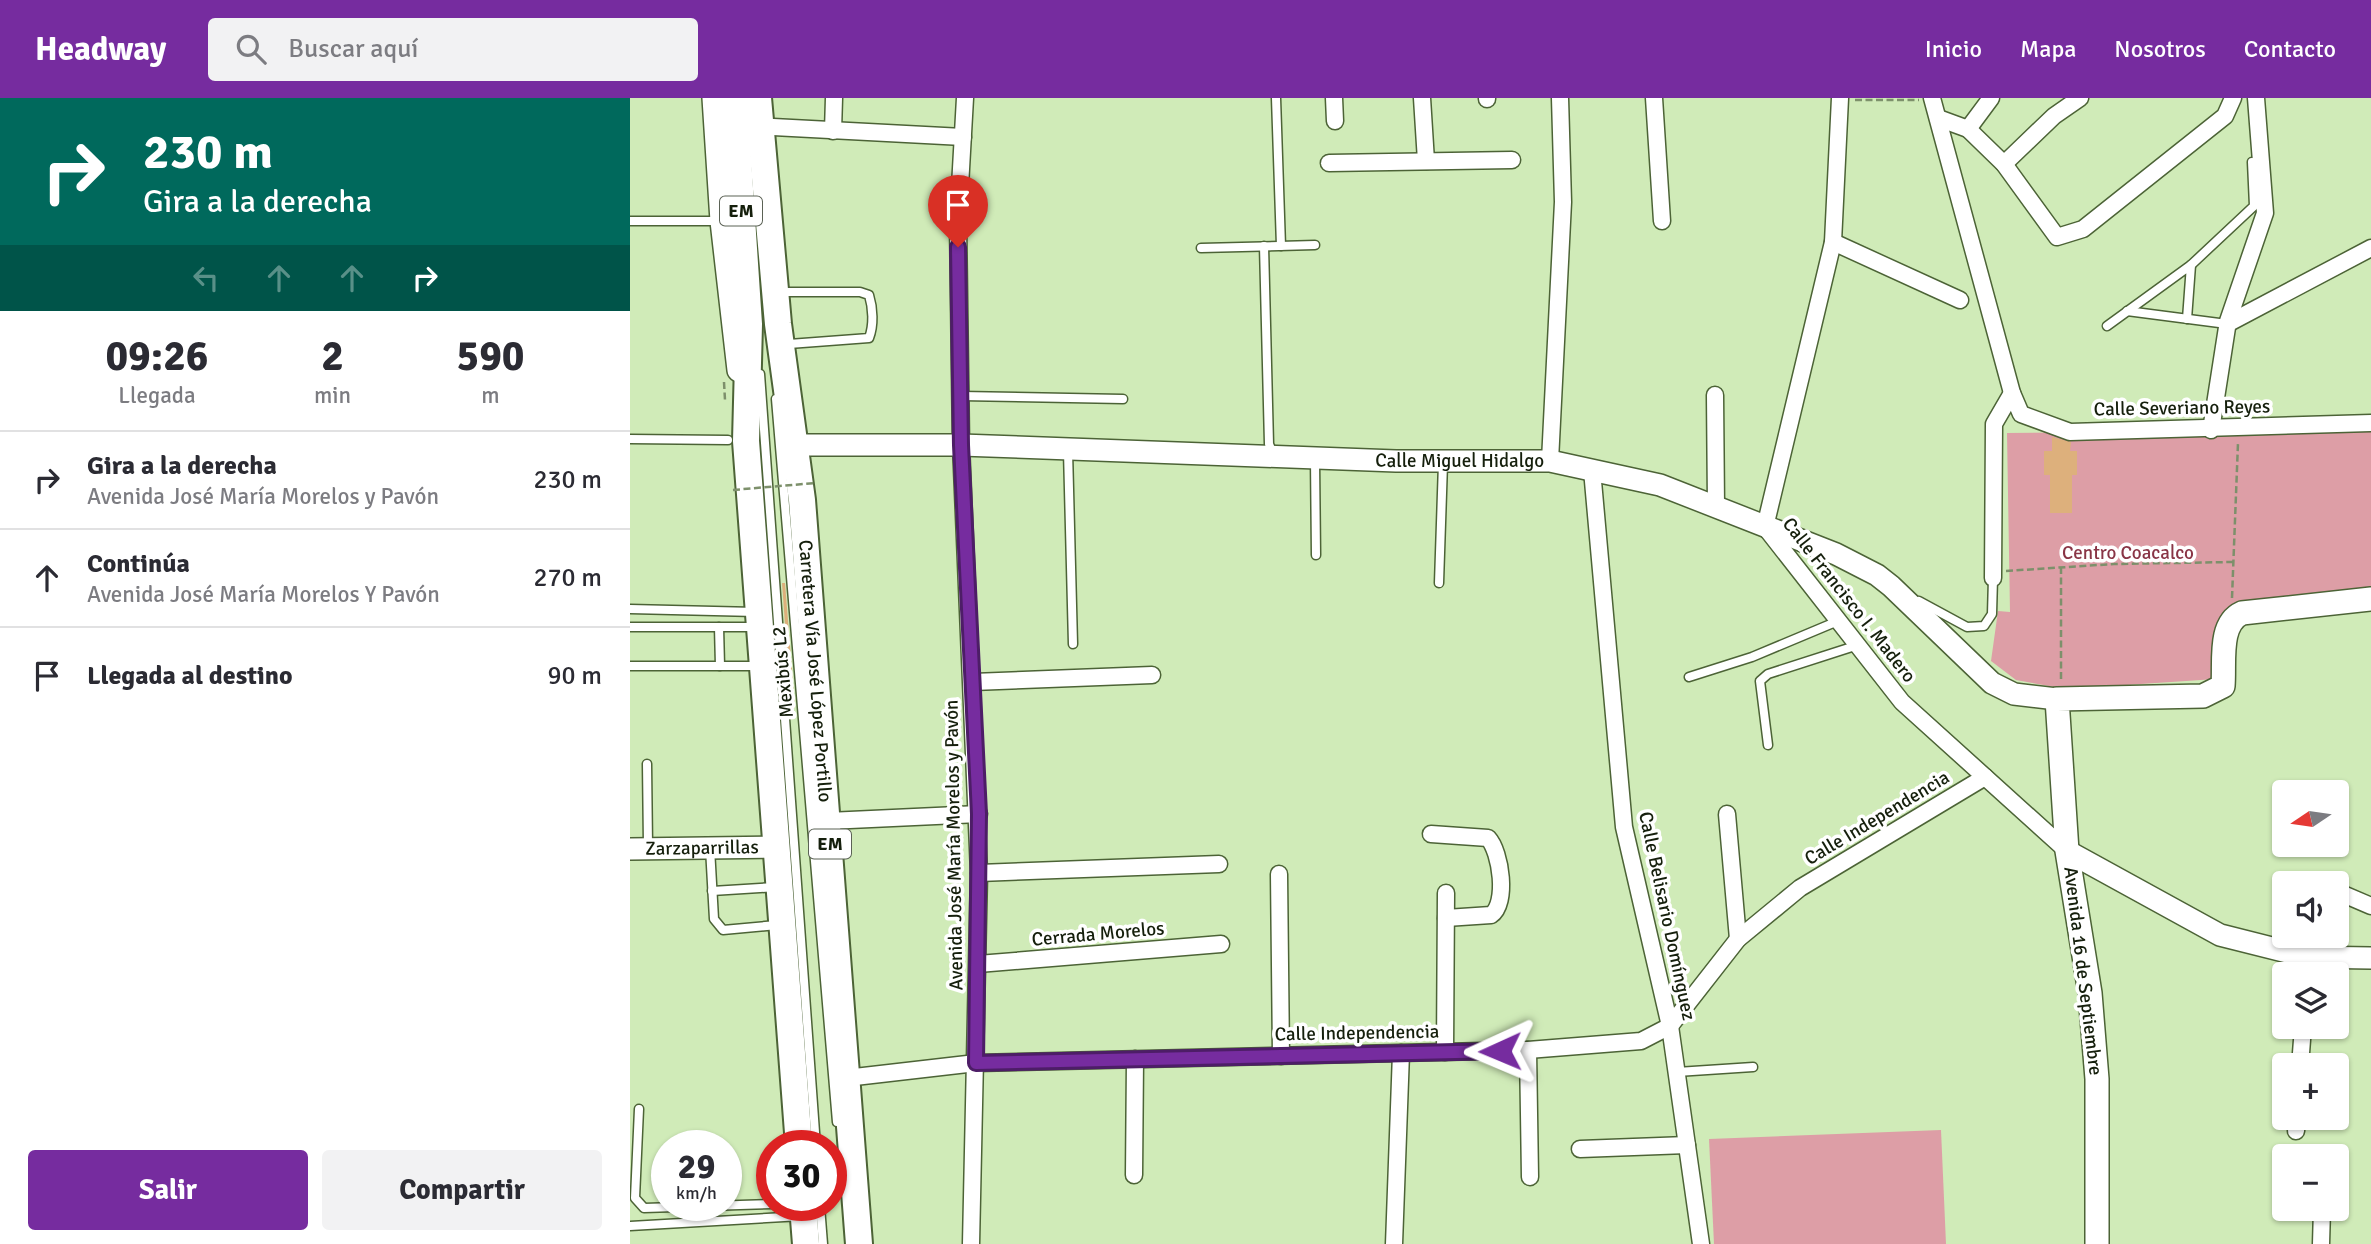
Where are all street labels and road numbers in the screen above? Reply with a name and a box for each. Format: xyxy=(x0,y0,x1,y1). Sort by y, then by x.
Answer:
road number: EM xyxy=(720,196,762,226)
street label: Calle Severiano Reyes xyxy=(2093,394,2271,422)
street label: Calle Miguel Hidalgo xyxy=(1375,448,1544,473)
street label: Calle Francisco I. Madero xyxy=(1777,513,1921,687)
street label: Carretera Vía José López Portillo xyxy=(793,539,837,803)
street label: Mexibús L2 xyxy=(767,625,799,719)
street label: Avenida José María Morelos y Pavón xyxy=(939,699,969,991)
street label: Calle Independencia xyxy=(1800,765,1954,871)
street label: Calle Belisario Domínguez xyxy=(1633,809,1701,1023)
road number: EM xyxy=(809,830,851,858)
street label: Zarzaparrillas xyxy=(645,835,759,861)
street label: Avenida 16 de Septiembre xyxy=(2058,865,2108,1077)
street label: Cerrada Morelos xyxy=(1031,916,1165,952)
street label: Calle Independencia xyxy=(1274,1020,1440,1046)

